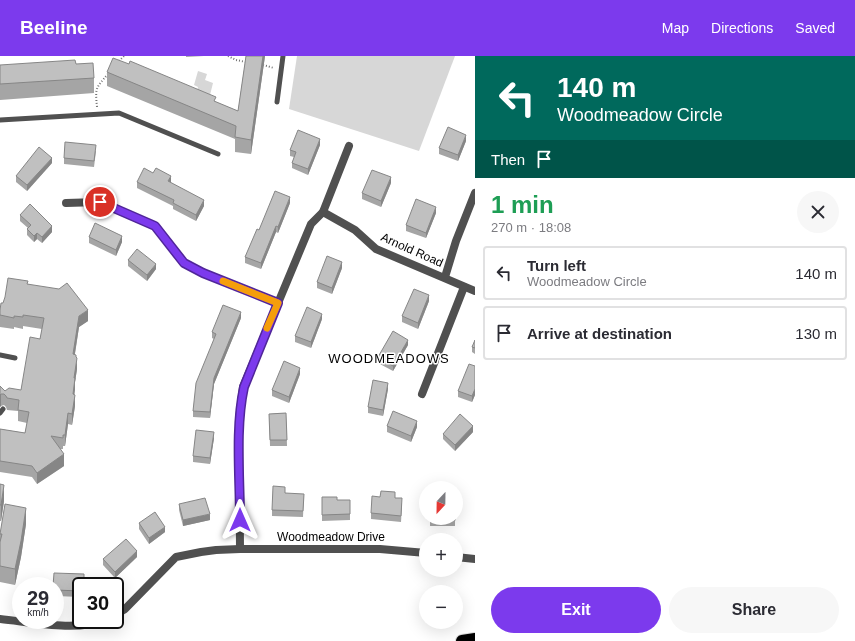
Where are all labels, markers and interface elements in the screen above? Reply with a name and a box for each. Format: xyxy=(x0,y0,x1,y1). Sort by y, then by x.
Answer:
text: Beeline xyxy=(20,17,88,38)
text: Map xyxy=(662,20,689,36)
text: Directions xyxy=(711,20,773,36)
text: Saved xyxy=(795,20,835,36)
icon: left xyxy=(491,72,543,124)
text: 140 m xyxy=(557,72,636,103)
text: Woodmeadow Circle xyxy=(557,105,723,125)
icon: arrive xyxy=(533,148,555,170)
text: Then xyxy=(491,151,525,168)
pin xyxy=(83,185,117,219)
icon: arrive xyxy=(89,191,111,213)
text: 1 min xyxy=(491,191,554,218)
button: close xyxy=(797,191,839,233)
text: 270 m · 18:08 xyxy=(491,220,571,235)
street label: Arnold Road xyxy=(379,230,445,270)
text: Turn left xyxy=(527,257,586,274)
icon: left xyxy=(493,262,515,284)
text: 140 m xyxy=(795,265,837,282)
text: Woodmeadow Circle xyxy=(527,274,647,289)
icon: arrive xyxy=(493,322,515,344)
text: Arrive at destination xyxy=(527,325,672,342)
text: 130 m xyxy=(795,325,837,342)
district label: WOODMEADOWS xyxy=(328,351,450,366)
north arrow xyxy=(419,481,463,525)
map controls xyxy=(419,481,463,629)
position arrow xyxy=(219,499,261,541)
street label: Woodmeadow Drive xyxy=(277,530,385,544)
button: + xyxy=(419,533,463,577)
speed limit sign: 30 xyxy=(72,577,124,629)
button: − xyxy=(419,585,463,629)
text: 29 xyxy=(27,587,49,609)
button: Exit xyxy=(491,587,661,633)
button: Share xyxy=(669,587,839,633)
text: km/h xyxy=(27,607,49,618)

